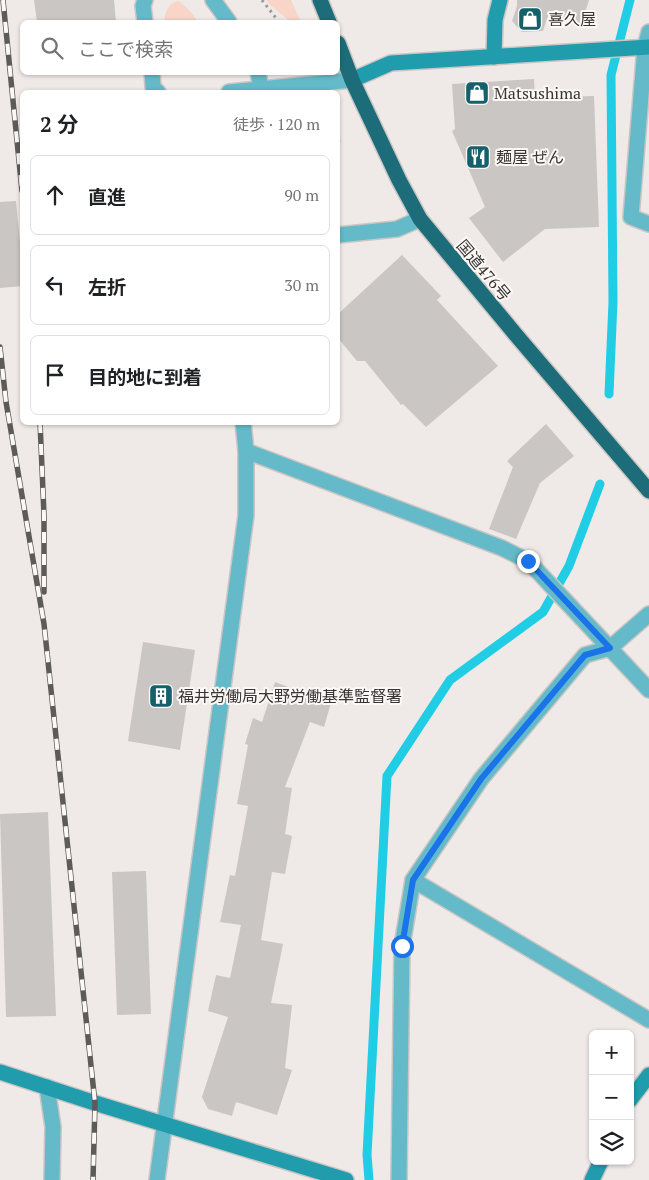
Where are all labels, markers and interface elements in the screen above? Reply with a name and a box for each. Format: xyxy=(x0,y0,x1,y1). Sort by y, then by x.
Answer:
shop icon: 喜久屋 xyxy=(517,6,543,32)
place label: 喜久屋 xyxy=(548,8,596,30)
search box xyxy=(20,20,340,75)
icon: search xyxy=(38,34,66,62)
text: ここで検索 xyxy=(78,36,173,61)
shop icon: Matsushima xyxy=(464,80,490,106)
place label: Matsushima xyxy=(494,82,581,104)
text: 2 分 xyxy=(40,110,79,138)
text: 徒歩 · 120 m xyxy=(233,113,320,135)
restaurant icon: 麺屋 ぜん xyxy=(465,144,491,170)
place label: 麺屋 ぜん xyxy=(496,146,564,168)
icon: ahead xyxy=(41,181,69,209)
text: 直進 xyxy=(88,184,126,209)
text: 90 m xyxy=(284,184,319,206)
street label: 国道476号 xyxy=(452,235,516,305)
icon: left xyxy=(41,271,69,299)
text: 左折 xyxy=(88,274,126,299)
text: 30 m xyxy=(284,274,319,296)
icon: arrive xyxy=(41,361,69,389)
text: 目的地に到着 xyxy=(88,364,202,389)
route end xyxy=(517,550,540,573)
building icon: 福井労働局大野労働基準監督署 xyxy=(148,683,174,709)
place label: 福井労働局大野労働基準監督署 xyxy=(178,685,402,707)
route start xyxy=(391,935,414,958)
map controls xyxy=(589,1030,634,1165)
button: + xyxy=(589,1030,634,1075)
button: − xyxy=(589,1075,634,1120)
button: layers xyxy=(589,1120,634,1165)

